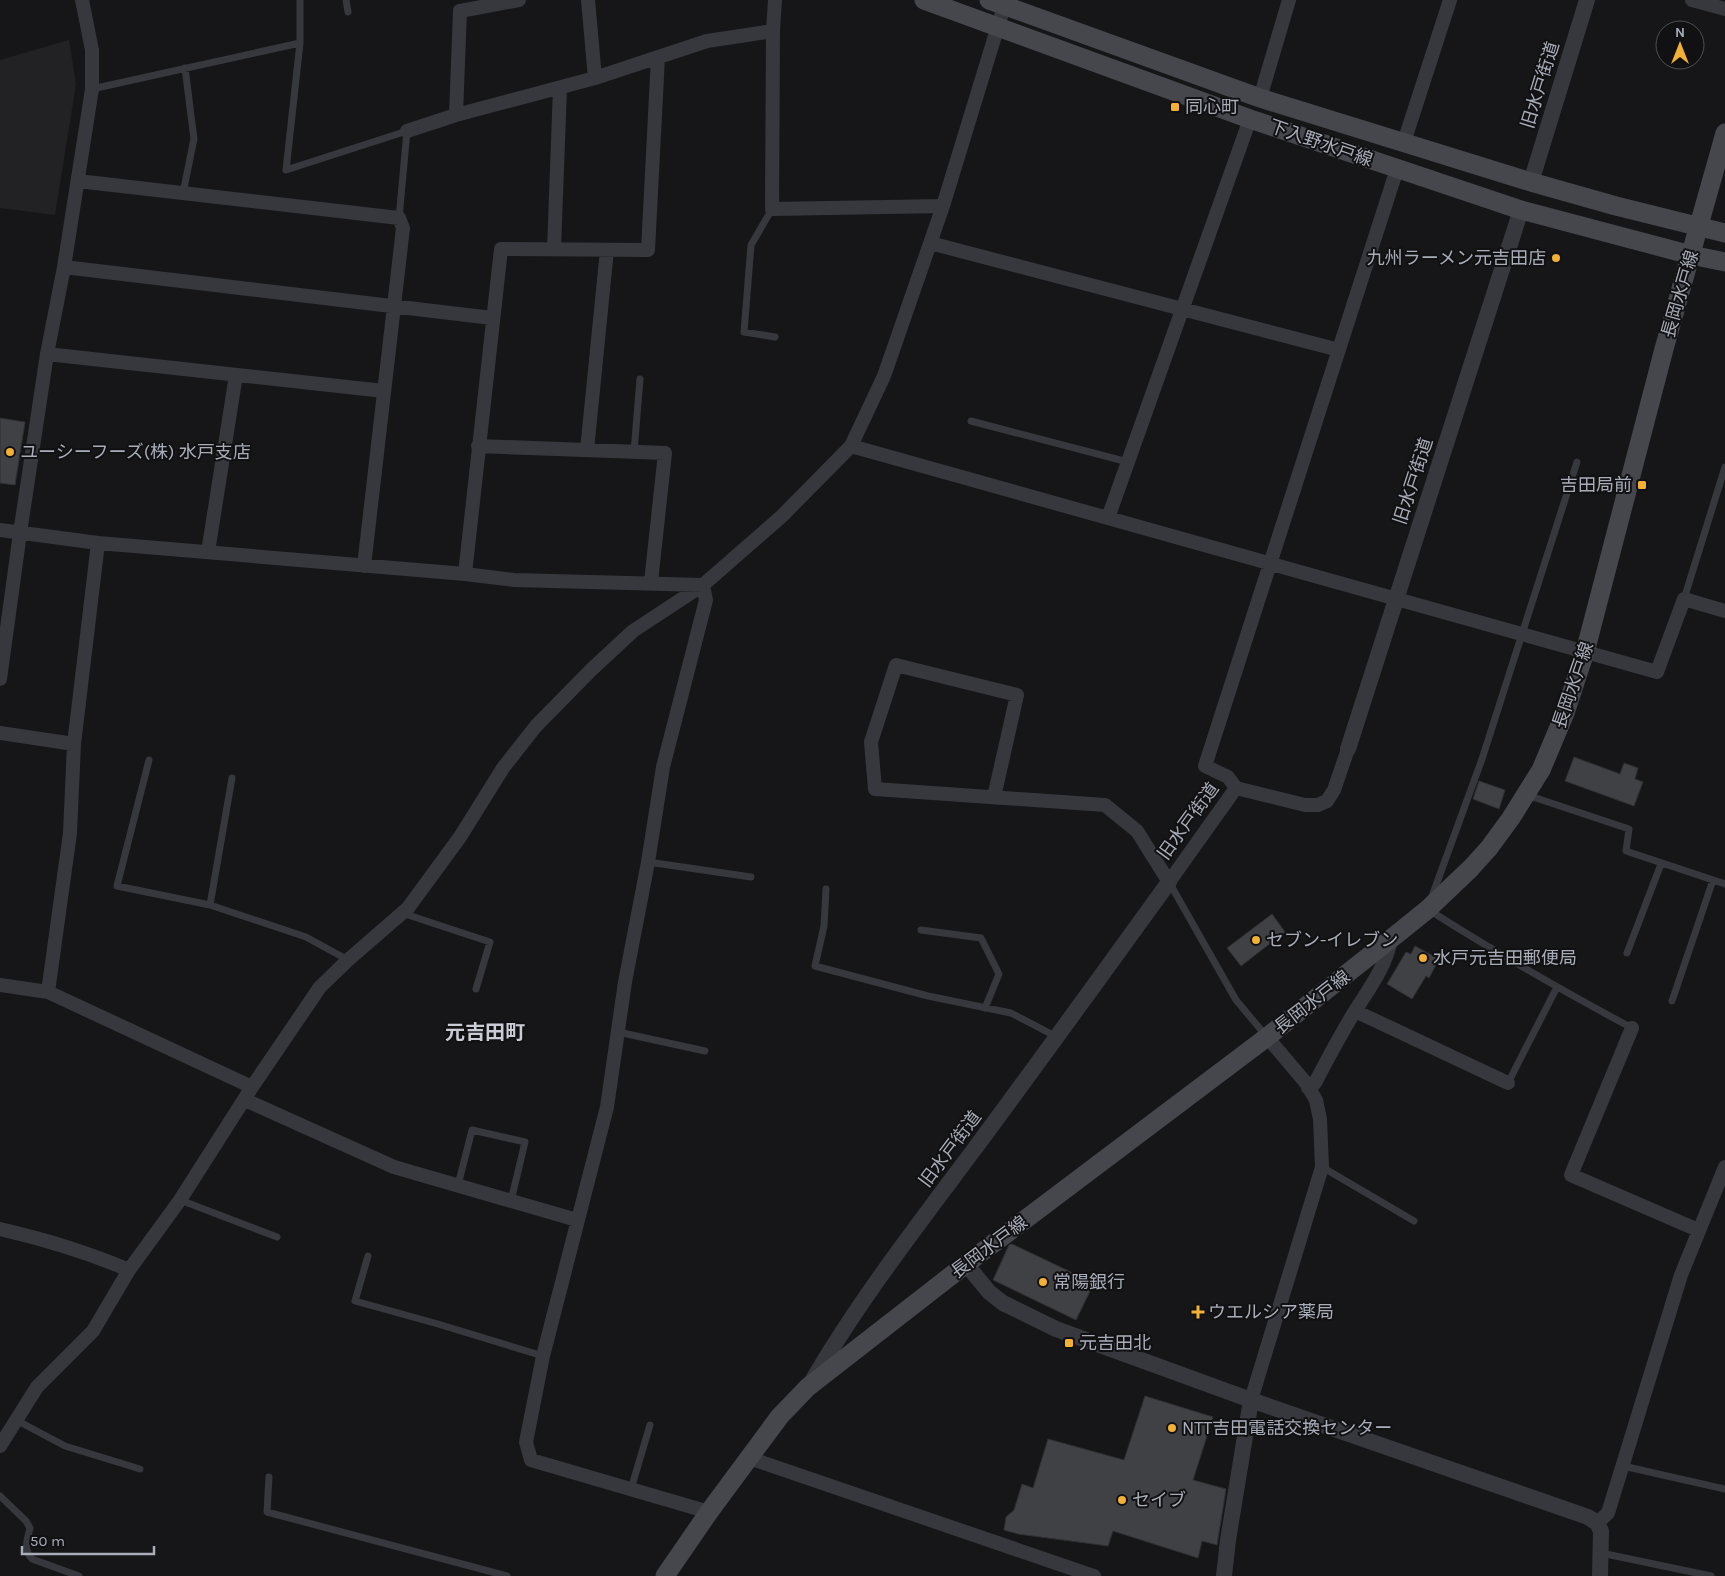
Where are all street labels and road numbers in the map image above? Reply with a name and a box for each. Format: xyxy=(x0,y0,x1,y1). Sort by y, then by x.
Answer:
street label: 旧水戸街道 xyxy=(1516,39,1564,131)
street label: 下入野水戸線 xyxy=(1266,115,1376,171)
street label: 長岡水戸線 xyxy=(1657,248,1703,340)
street label: 旧水戸街道 xyxy=(1389,435,1437,527)
street label: 長岡水戸線 xyxy=(1548,639,1598,731)
street label: 旧水戸街道 xyxy=(1153,778,1223,864)
street label: 長岡水戸線 xyxy=(1270,966,1354,1038)
street label: 旧水戸街道 xyxy=(914,1106,986,1192)
street label: 長岡水戸線 xyxy=(946,1211,1032,1283)

